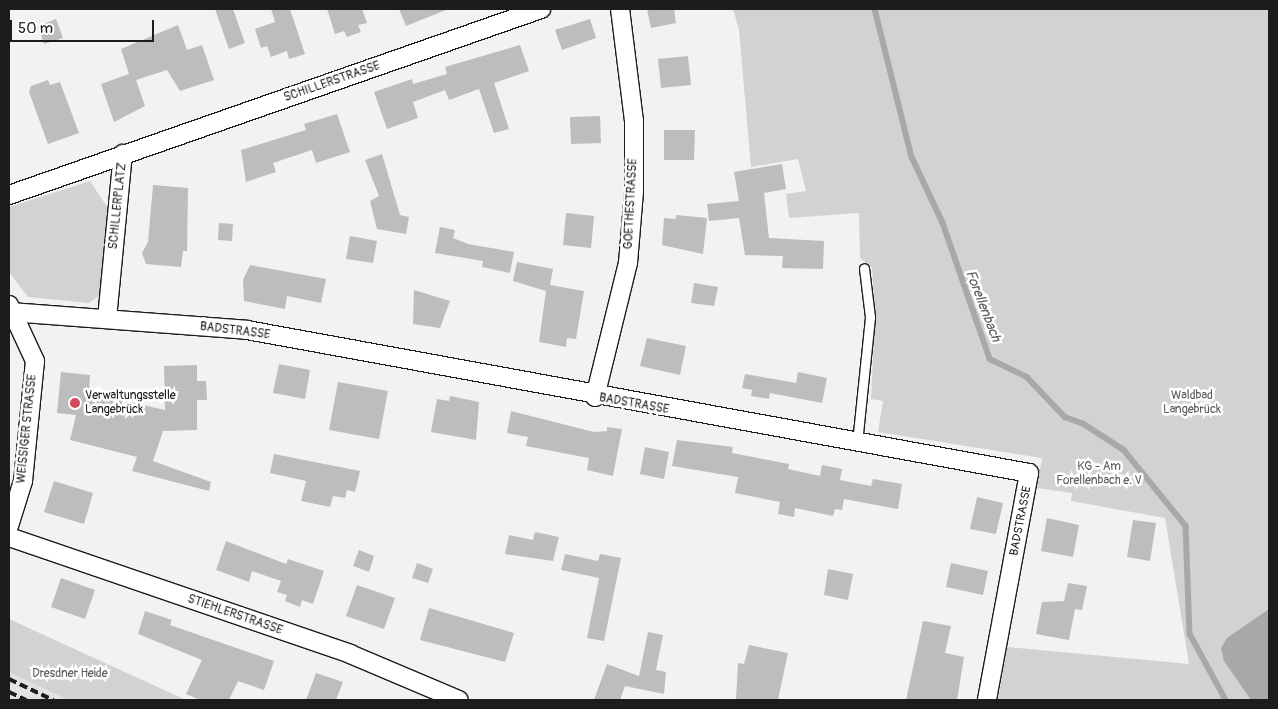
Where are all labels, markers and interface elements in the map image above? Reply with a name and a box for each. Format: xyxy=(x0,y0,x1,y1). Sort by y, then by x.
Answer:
scale bar xyxy=(12,10,156,42)
text: 50 m xyxy=(18,19,53,38)
street label: SCHILLERSTRASSE xyxy=(282,59,382,105)
street label: GOETHESTRASSE xyxy=(621,158,641,250)
street label: SCHILLERPLATZ xyxy=(106,162,130,250)
water label: Forellenbach xyxy=(962,268,1004,344)
street label: BADSTRASSE xyxy=(199,320,271,342)
street label: WEISSIGER STRASSE xyxy=(14,374,40,484)
place label: Verwaltungsstelle Langebrück xyxy=(85,389,176,417)
park label: Waldbad Langebrück xyxy=(1163,389,1221,417)
street label: BADSTRASSE xyxy=(598,391,670,417)
marker: Verwaltungsstelle Langebrück xyxy=(69,397,81,409)
park label: KG - Am Forellenbach e. V xyxy=(1056,460,1142,488)
street label: BADSTRASSE xyxy=(1007,485,1035,557)
street label: STIEHLERSTRASSE xyxy=(186,592,284,638)
park label: Dresdner Heide xyxy=(32,667,108,681)

